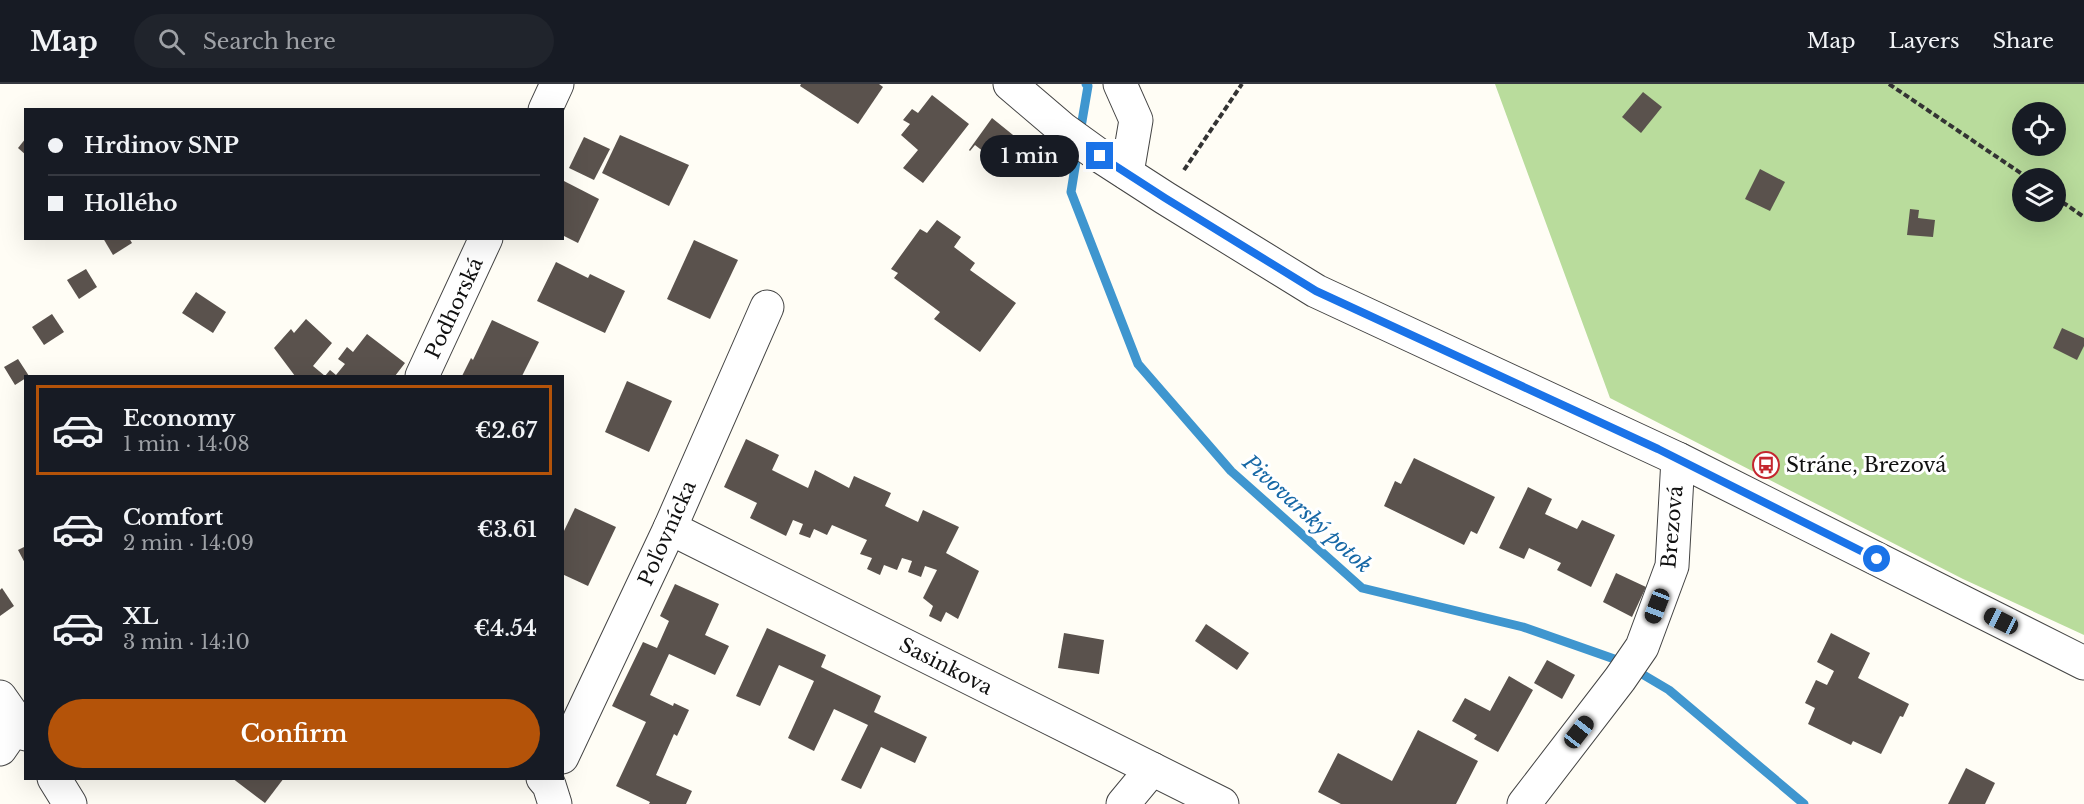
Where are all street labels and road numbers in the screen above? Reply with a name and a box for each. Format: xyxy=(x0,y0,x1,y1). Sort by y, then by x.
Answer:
street label: Podhorská xyxy=(420,253,488,362)
street label: Poľovnícka xyxy=(633,476,701,589)
street label: Brezová xyxy=(1656,484,1688,569)
street label: Sasinkova xyxy=(896,632,997,700)

